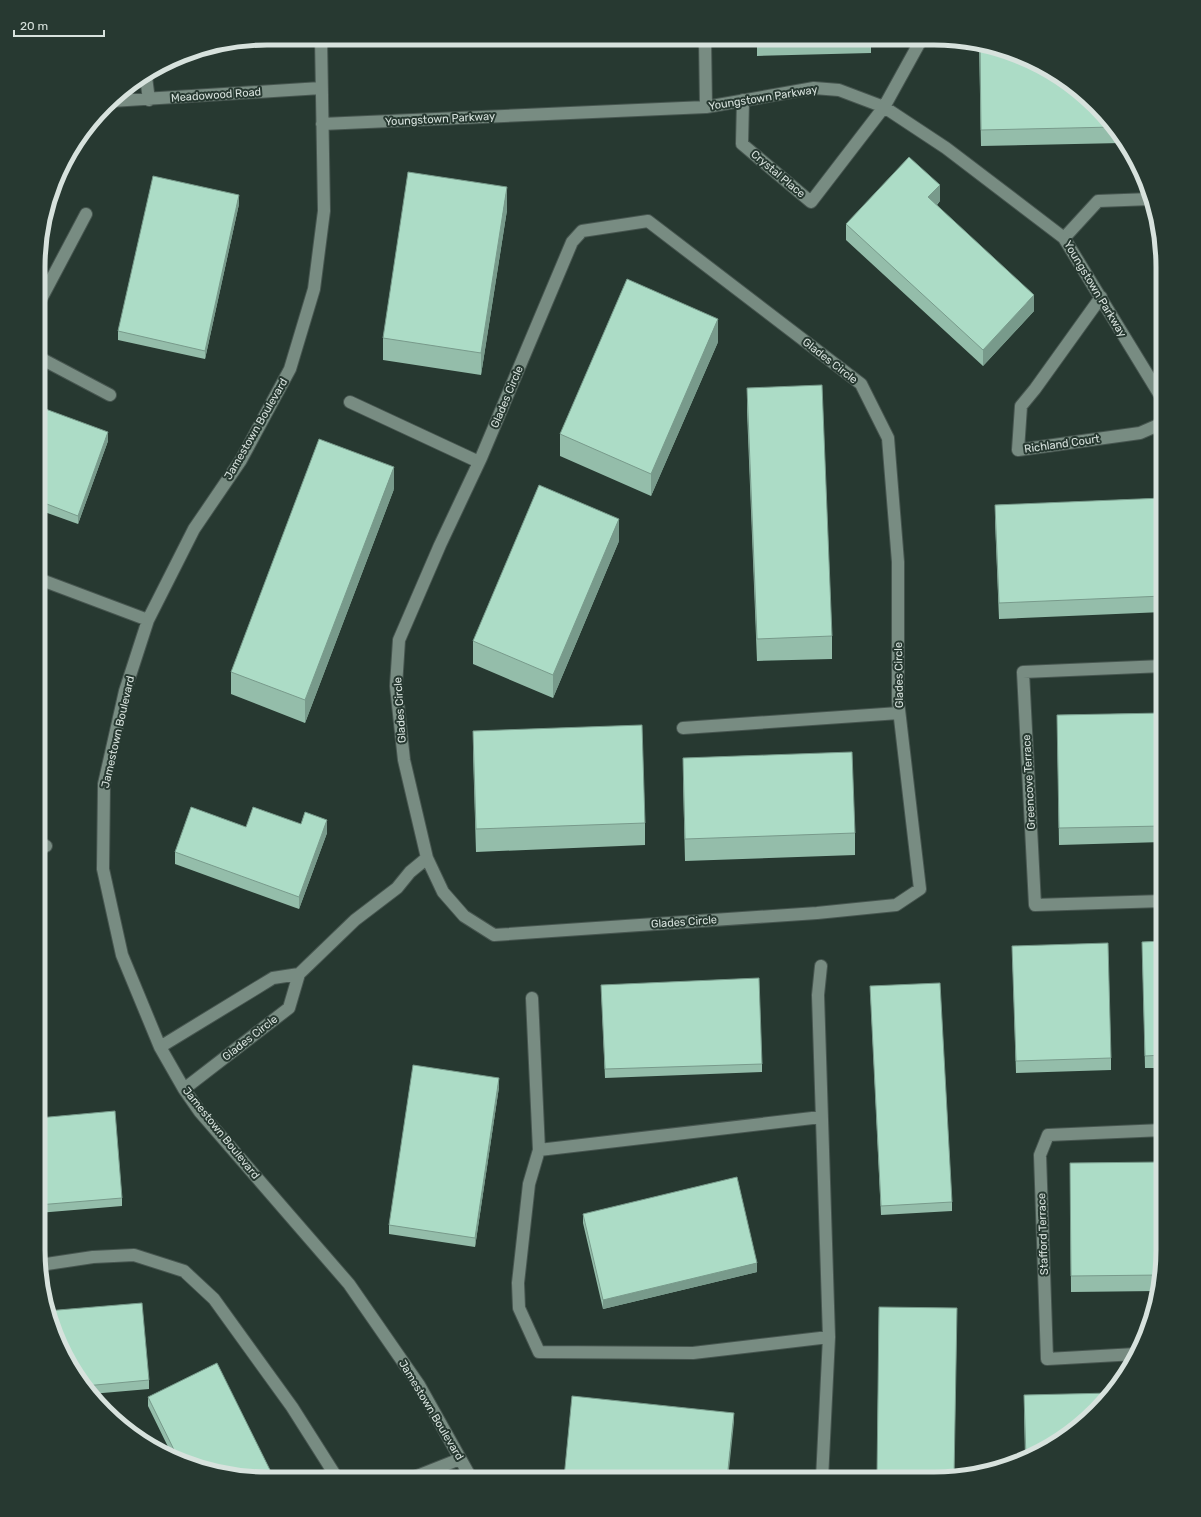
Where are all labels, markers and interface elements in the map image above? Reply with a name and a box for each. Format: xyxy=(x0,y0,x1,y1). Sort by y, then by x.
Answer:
scale bar xyxy=(14,12,104,38)
text: 20 m xyxy=(20,19,48,33)
street label: Youngstown Parkway xyxy=(708,83,818,113)
street label: Meadowood Road xyxy=(171,85,261,105)
street label: Youngstown Parkway xyxy=(385,110,495,128)
street label: Crystal Place xyxy=(748,148,808,200)
street label: Youngstown Parkway xyxy=(1061,238,1129,340)
street label: Glades Circle xyxy=(800,335,860,387)
street label: Glades Circle xyxy=(488,364,526,430)
street label: Jamestown Boulevard xyxy=(222,376,290,482)
street label: Richland Court xyxy=(1023,432,1101,456)
street label: Glades Circle xyxy=(892,642,906,708)
street label: Jamestown Boulevard xyxy=(99,675,137,789)
street label: Glades Circle xyxy=(391,677,409,743)
street label: Greencove Terrace xyxy=(1020,734,1038,830)
street label: Glades Circle xyxy=(651,913,717,931)
street label: Glades Circle xyxy=(220,1012,280,1064)
street label: Jamestown Boulevard xyxy=(180,1084,262,1182)
street label: Stafford Terrace xyxy=(1035,1193,1051,1275)
street label: Jamestown Boulevard xyxy=(396,1358,466,1462)

